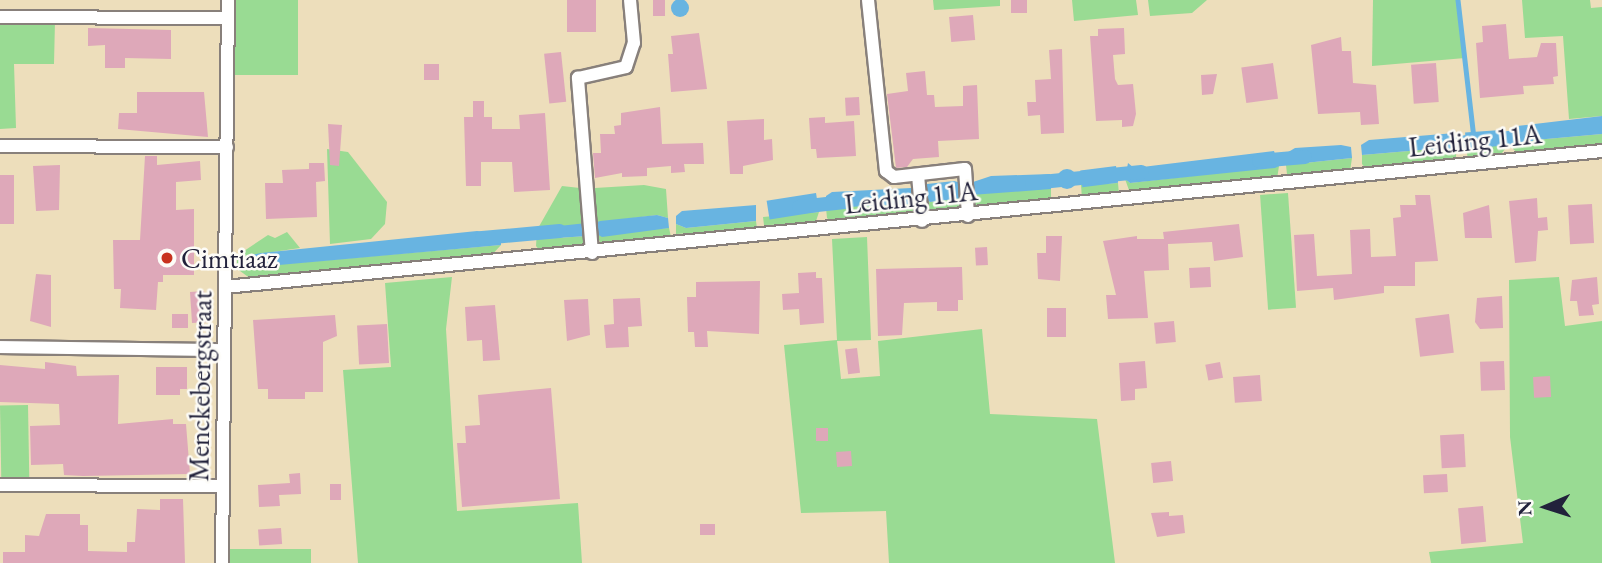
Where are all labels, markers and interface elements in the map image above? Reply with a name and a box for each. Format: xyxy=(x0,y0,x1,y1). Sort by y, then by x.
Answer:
street label: Leiding 11A xyxy=(1407,116,1543,164)
street label: Leiding 11A xyxy=(843,173,979,221)
place label: Cimtiaaz xyxy=(181,241,278,275)
marker: Cimtiaaz xyxy=(159,250,175,266)
street label: Menckebergstraat xyxy=(182,290,218,482)
north arrow xyxy=(1511,472,1581,542)
text: N xyxy=(1512,500,1537,516)

